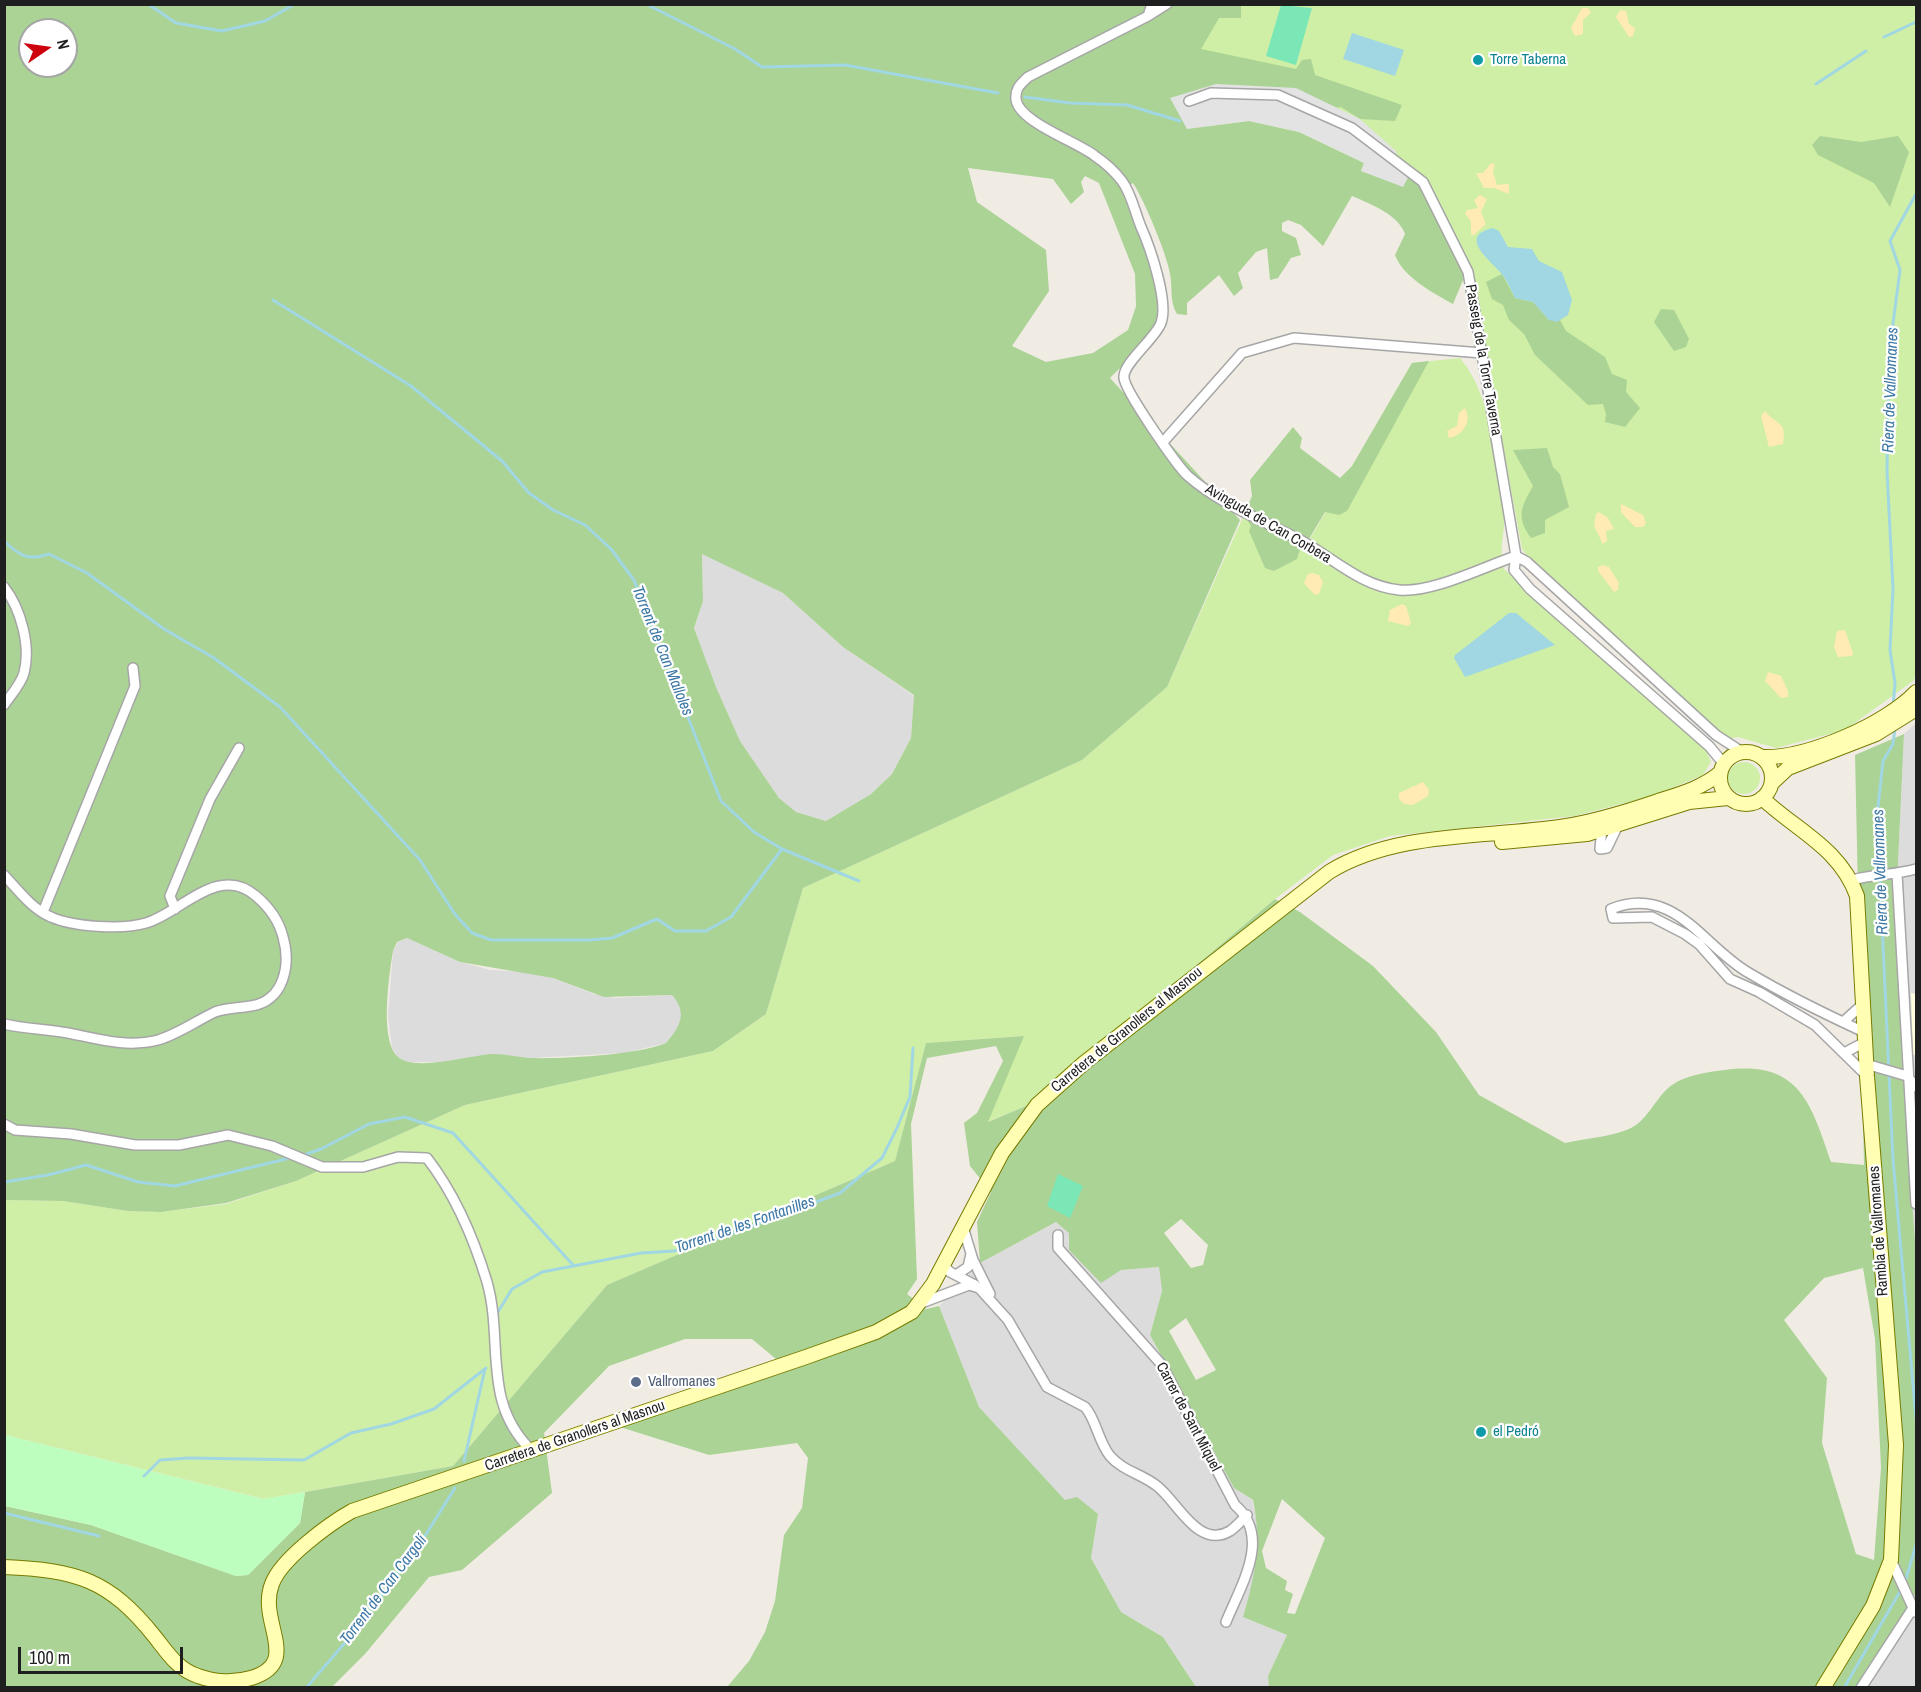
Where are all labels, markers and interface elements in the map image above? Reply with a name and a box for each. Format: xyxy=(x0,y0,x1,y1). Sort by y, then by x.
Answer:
north arrow xyxy=(18,18,78,78)
text: N xyxy=(52,37,75,51)
place label: Torre Taberna xyxy=(1490,51,1566,69)
marker: Torre Taberna xyxy=(1471,53,1485,67)
street label: Passeig de la Torre Taverna xyxy=(1461,283,1505,437)
water label: Riera de Vallromanes xyxy=(1879,327,1903,453)
street label: Avinguda de Can Corbera xyxy=(1202,481,1334,567)
water label: Torrent de Can Malloles xyxy=(627,583,697,719)
water label: Riera de Vallromanes xyxy=(1869,809,1893,935)
street label: Carretera de Granollers al Masnou xyxy=(1048,963,1206,1097)
street label: Rambla de Vallromanes xyxy=(1865,1165,1893,1297)
water label: Torrent de les Fontanilles xyxy=(673,1192,817,1258)
street label: Carrer de Sant Miquel xyxy=(1152,1359,1224,1475)
place label: Vallromanes xyxy=(648,1373,715,1391)
marker: Vallromanes xyxy=(629,1375,643,1389)
street label: Carretera de Granollers al Masnou xyxy=(483,1397,667,1475)
place label: el Pedró xyxy=(1493,1423,1539,1441)
marker: el Pedró xyxy=(1474,1425,1488,1439)
water label: Torrent de Can Cargolí xyxy=(336,1531,432,1649)
scale bar xyxy=(21,1635,186,1673)
text: 100 m xyxy=(29,1645,70,1670)

